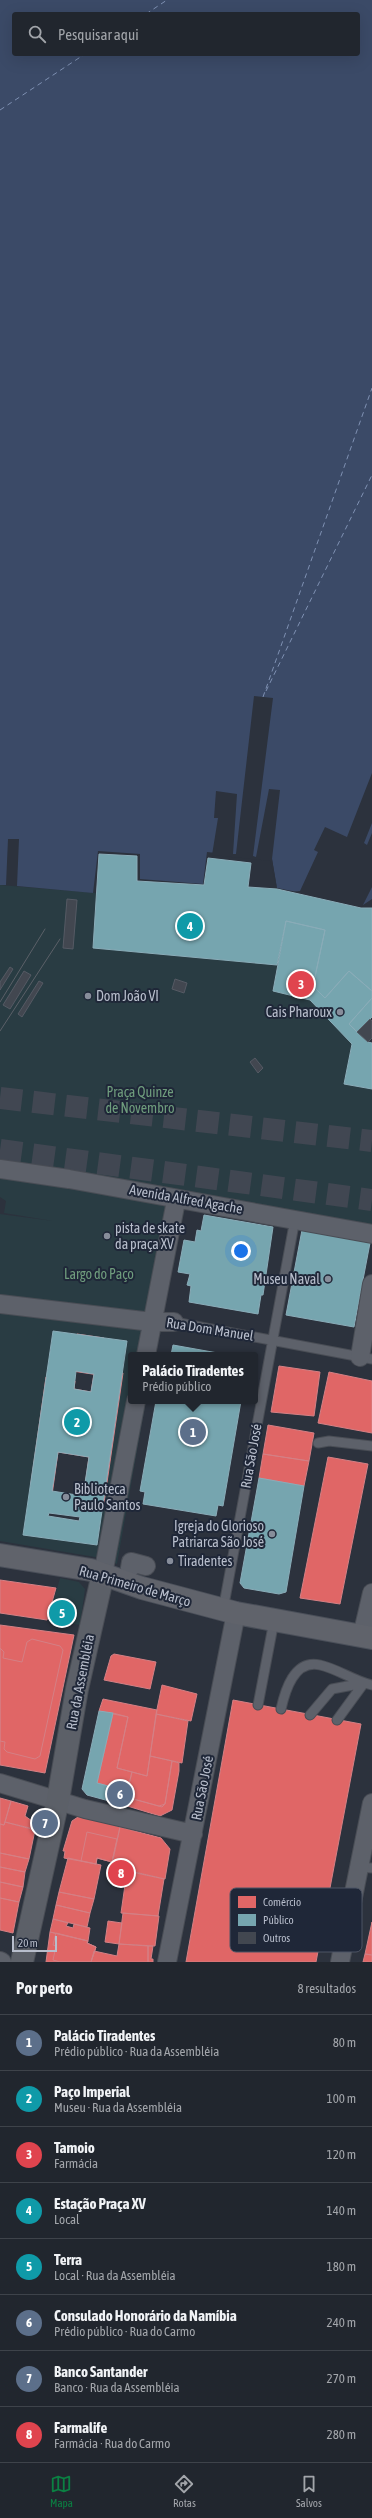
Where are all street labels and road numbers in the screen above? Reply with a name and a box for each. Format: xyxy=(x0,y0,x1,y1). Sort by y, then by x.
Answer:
street label: Avenida Alfred Agache xyxy=(128,1181,244,1217)
street label: Rua Dom Manuel xyxy=(165,1314,255,1344)
street label: Rua São José xyxy=(237,1422,265,1490)
street label: Rua Primeiro de Março xyxy=(77,1562,193,1610)
street label: Rua da Assembléia xyxy=(63,1633,97,1731)
street label: Rua São José xyxy=(188,1754,216,1822)

